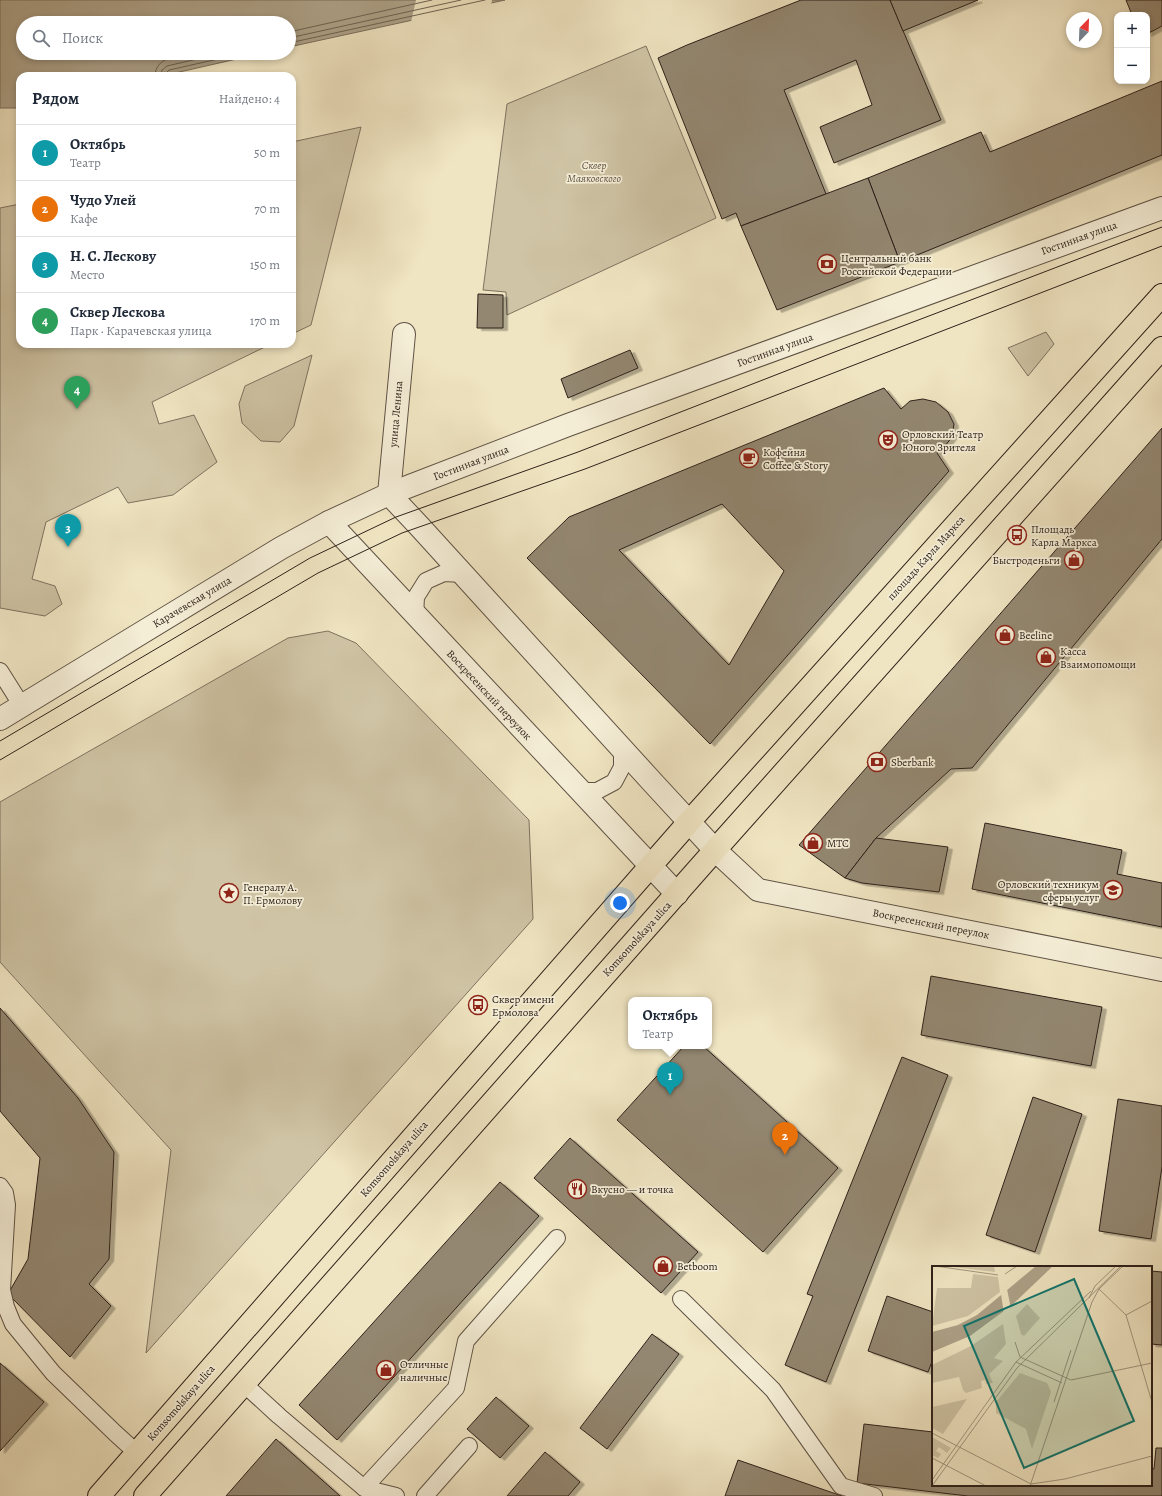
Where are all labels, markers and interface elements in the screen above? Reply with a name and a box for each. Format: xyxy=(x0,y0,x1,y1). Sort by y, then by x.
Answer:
north arrow xyxy=(1066,12,1102,48)
map controls xyxy=(1114,12,1150,84)
button: + xyxy=(1114,12,1150,48)
search box xyxy=(16,16,296,60)
icon: search xyxy=(30,27,52,49)
text: Поиск xyxy=(62,28,103,48)
button: − xyxy=(1114,48,1150,84)
text: Рядом xyxy=(32,87,79,110)
text: Найдено: 4 xyxy=(219,90,280,107)
text: Октябрь xyxy=(70,134,125,154)
text: 1 xyxy=(43,144,47,161)
text: 50 m xyxy=(254,144,280,161)
text: Театр xyxy=(70,154,101,171)
park label: Сквер Маяковского xyxy=(567,158,621,186)
text: Чудо Улей xyxy=(70,190,136,210)
text: 2 xyxy=(42,200,48,217)
text: 70 m xyxy=(254,200,280,217)
text: Кафе xyxy=(70,210,98,227)
street label: Гостинная улица xyxy=(1039,217,1120,259)
text: Н. С. Лескову xyxy=(70,246,156,266)
place label: Центральный банк Российской Федерации xyxy=(841,251,952,279)
bank icon: Центральный банк Российской Федерации xyxy=(816,253,838,275)
text: 3 xyxy=(42,256,48,273)
text: 150 m xyxy=(250,256,280,273)
text: Место xyxy=(70,266,105,283)
text: Сквер Лескова xyxy=(70,302,165,322)
text: 4 xyxy=(42,312,48,329)
text: 170 m xyxy=(250,312,280,329)
text: Парк · Карачевская улица xyxy=(70,322,212,339)
street label: Гостинная улица xyxy=(735,329,816,371)
pin: 4 xyxy=(64,376,90,409)
street label: улица Ленина xyxy=(386,379,406,449)
place label: Орловский Театр Юного Зрителя xyxy=(902,427,984,455)
theatre icon: Орловский Театр Юного Зрителя xyxy=(877,429,899,451)
street label: Гостинная улица xyxy=(431,441,512,484)
place label: Кофейня Coffee & Story xyxy=(763,445,828,473)
cafe icon: Кофейня Coffee & Story xyxy=(738,447,760,469)
street label: площадь Карла Маркса xyxy=(884,512,969,604)
pin: 3 xyxy=(55,514,81,547)
place label: Площадь Карла Маркса xyxy=(1031,522,1098,550)
bus stop icon: Площадь Карла Маркса xyxy=(1006,524,1028,546)
shop icon: Быстроденьги xyxy=(1063,549,1085,571)
place label: Быстроденьги xyxy=(992,553,1060,568)
street label: Карачевская улица xyxy=(150,572,235,631)
shop icon: Beeline xyxy=(994,624,1016,646)
place label: Beeline xyxy=(1019,628,1052,643)
place label: Касса Взаимопомощи xyxy=(1060,644,1136,672)
street label: Воскресенский переулок xyxy=(443,646,535,744)
shop icon: Касса Взаимопомощи xyxy=(1035,646,1057,668)
bank icon: Sberbank xyxy=(866,751,888,773)
place label: Sberbank xyxy=(891,755,934,770)
shop icon: МТС xyxy=(802,832,824,854)
place label: МТС xyxy=(827,836,849,851)
place label: Орловский техникум сферы услуг xyxy=(998,877,1099,905)
school or university icon: Орловский техникум сферы услуг xyxy=(1102,879,1124,901)
place label: Генералу А. П. Ермолову xyxy=(243,880,303,908)
place icon: Генералу А. П. Ермолову xyxy=(218,882,240,904)
your location xyxy=(610,893,630,913)
street label: Komsomolskaya ulica xyxy=(599,897,675,980)
street label: Воскресенский переулок xyxy=(871,905,991,943)
place label: Сквер имени Ермолова xyxy=(492,992,554,1020)
bus stop icon: Сквер имени Ермолова xyxy=(467,994,489,1016)
popup xyxy=(628,997,712,1049)
text: Октябрь xyxy=(642,1005,698,1025)
text: Театр xyxy=(642,1025,673,1042)
pin: 1 xyxy=(657,1062,683,1095)
street label: Komsomolskaya ulica xyxy=(357,1117,432,1200)
pin: 2 xyxy=(772,1122,798,1155)
restaurant icon: Вкусно — и точка xyxy=(566,1178,588,1200)
place label: Вкусно — и точка xyxy=(591,1182,675,1197)
shop icon: Betboom xyxy=(652,1255,674,1277)
place label: Betboom xyxy=(677,1259,718,1274)
inset map xyxy=(932,1266,1152,1486)
place label: Отличные наличные xyxy=(400,1357,448,1385)
shop icon: Отличные наличные xyxy=(375,1359,397,1381)
street label: Komsomolskaya ulica xyxy=(144,1361,219,1444)

